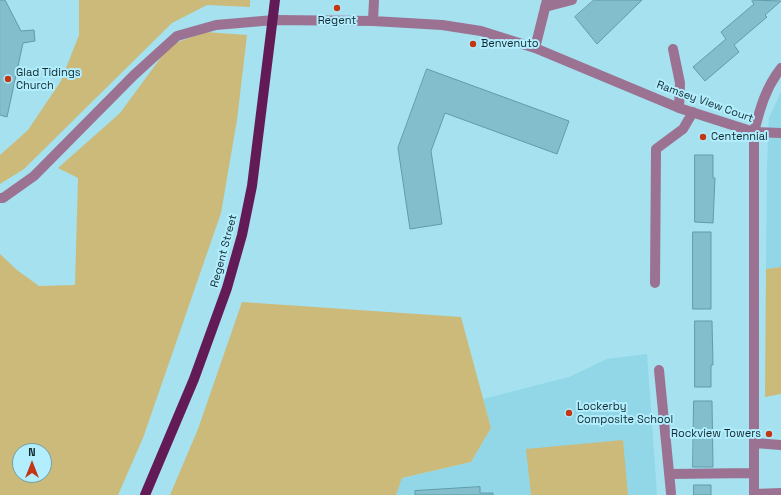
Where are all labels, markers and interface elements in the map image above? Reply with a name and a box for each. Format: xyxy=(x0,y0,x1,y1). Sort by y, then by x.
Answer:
marker: Regent xyxy=(332,3,342,13)
place label: Regent xyxy=(318,14,356,28)
place label: Benvenuto xyxy=(481,37,539,51)
marker: Benvenuto xyxy=(468,39,478,49)
place label: Glad Tidings Church xyxy=(16,66,80,92)
marker: Glad Tidings Church xyxy=(3,74,13,84)
street label: Ramsey View Court xyxy=(655,78,755,126)
place label: Centennial xyxy=(711,130,768,144)
marker: Centennial xyxy=(698,132,708,142)
street label: Regent Street xyxy=(208,213,240,289)
place label: Lockerby Composite School xyxy=(577,400,673,426)
marker: Lockerby Composite School xyxy=(564,408,574,418)
place label: Rockview Towers xyxy=(671,427,761,441)
marker: Rockview Towers xyxy=(764,429,774,439)
north arrow xyxy=(12,443,52,483)
text: N xyxy=(28,445,36,459)

